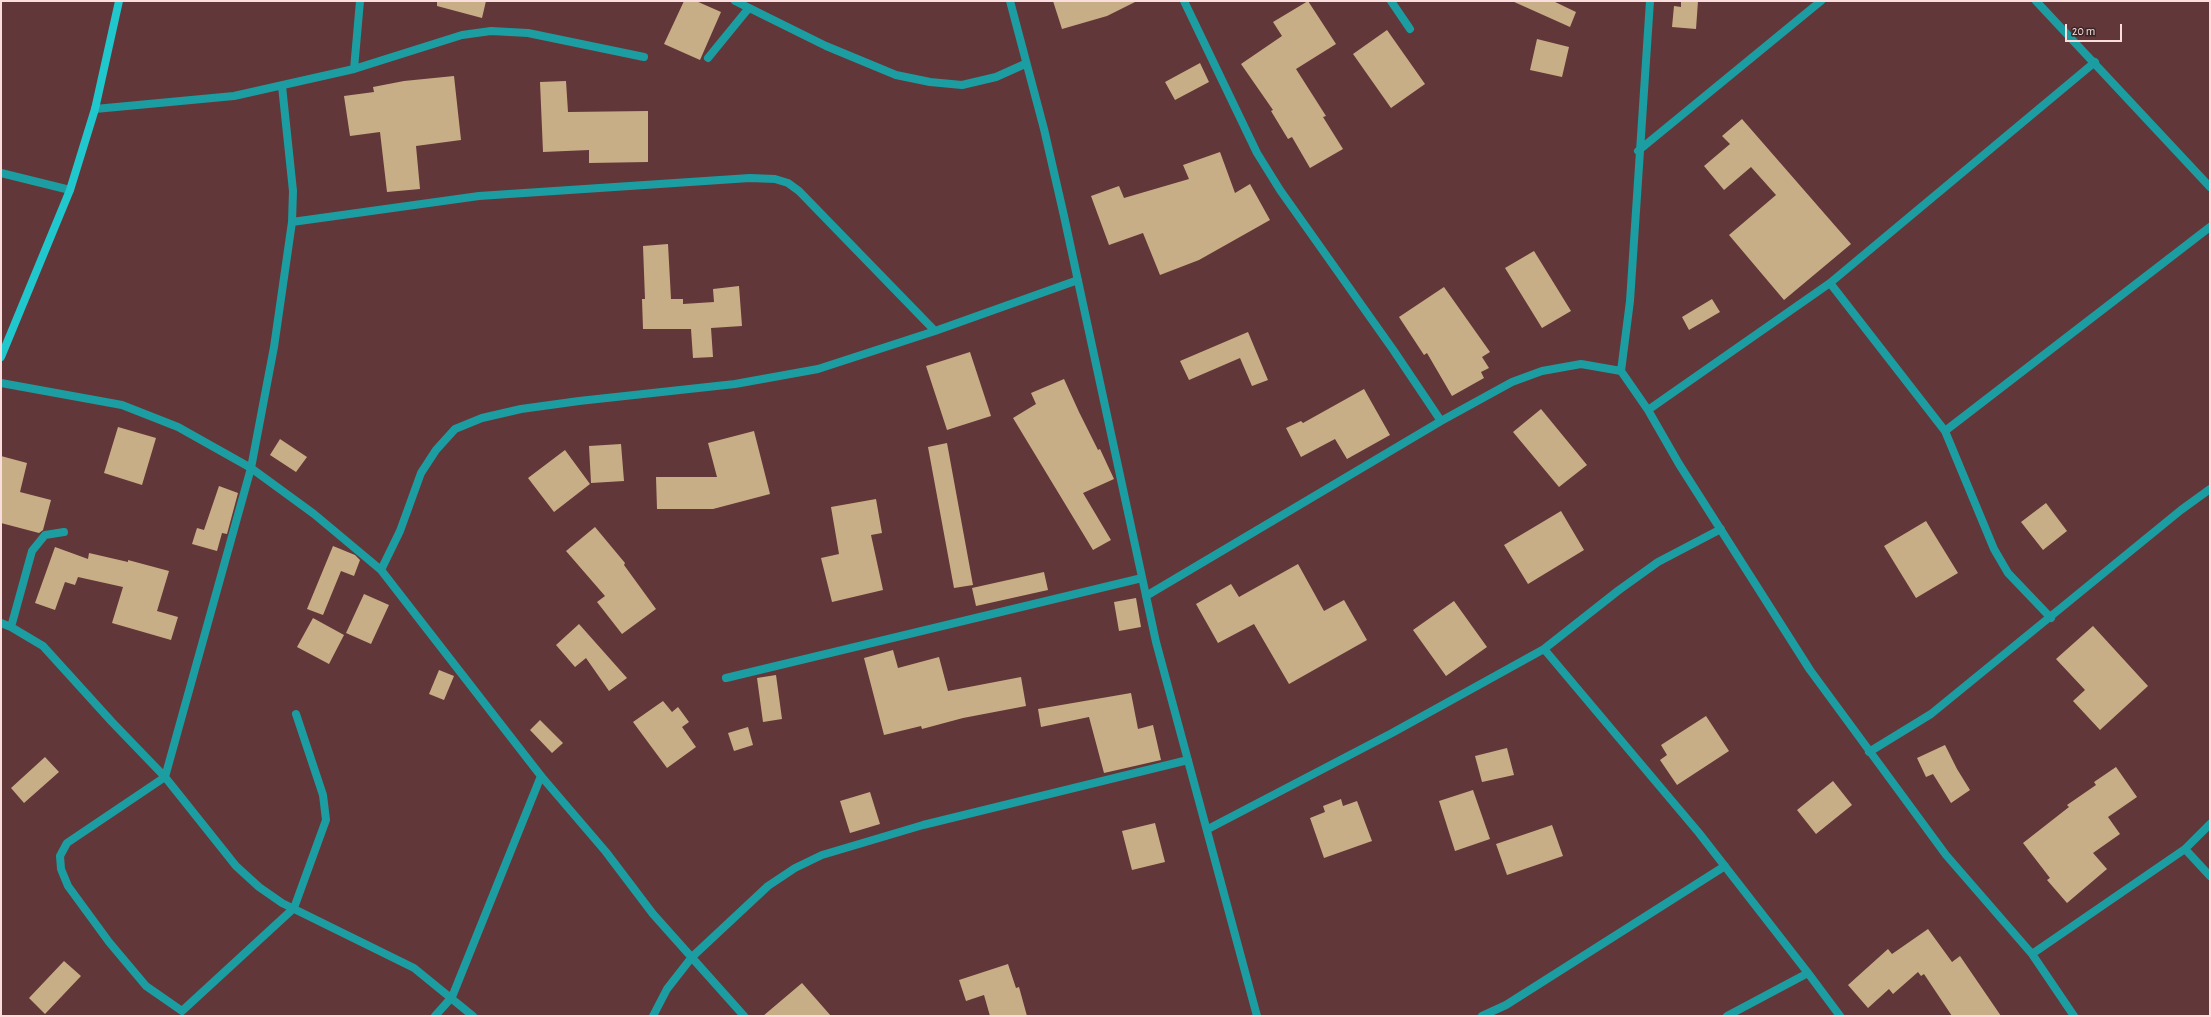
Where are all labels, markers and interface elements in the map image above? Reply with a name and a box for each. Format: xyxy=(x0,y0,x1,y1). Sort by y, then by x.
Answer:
scale bar xyxy=(2067,16,2124,42)
text: 20 m xyxy=(2072,25,2095,37)

